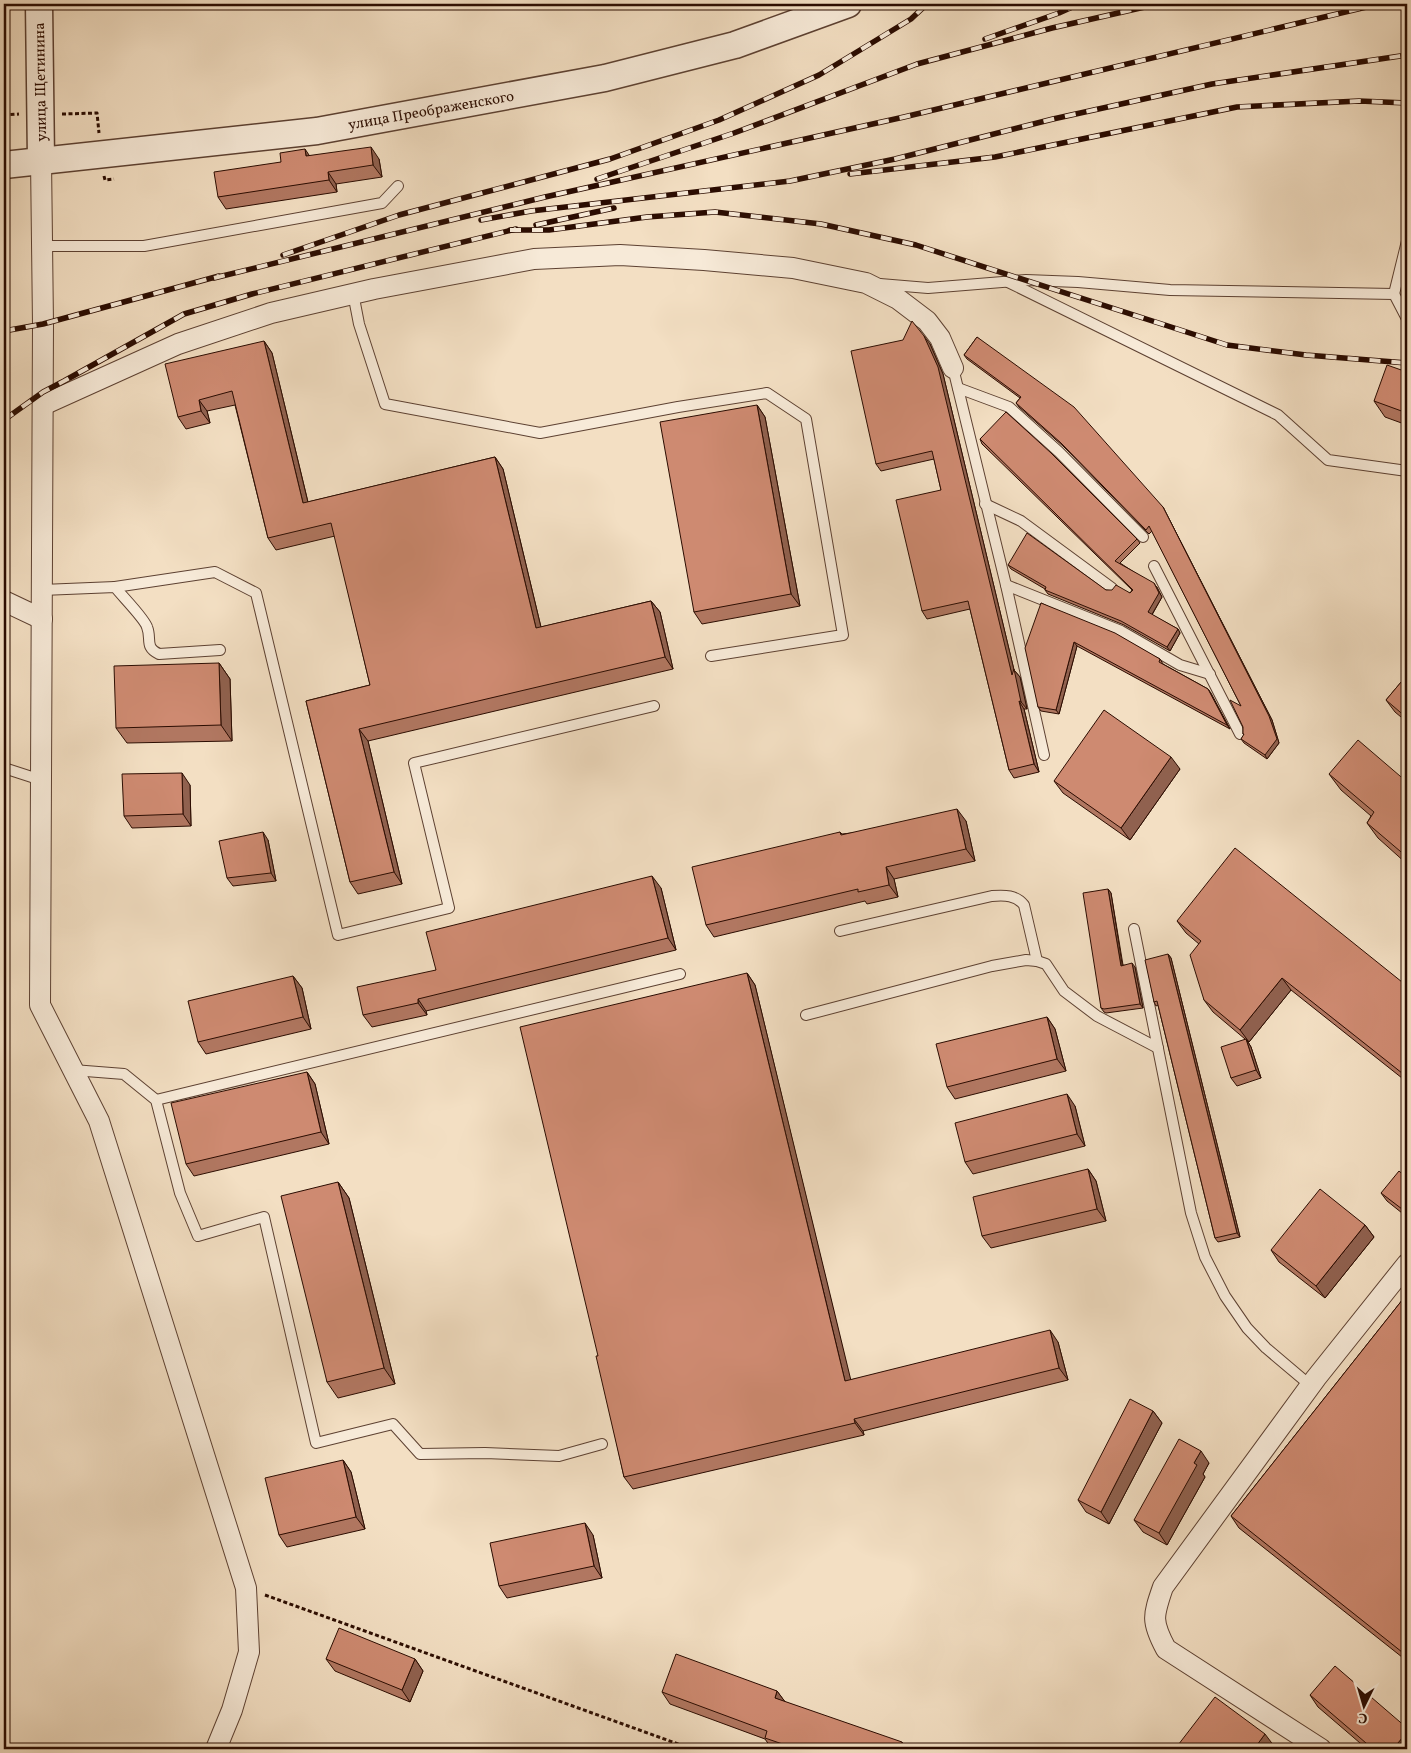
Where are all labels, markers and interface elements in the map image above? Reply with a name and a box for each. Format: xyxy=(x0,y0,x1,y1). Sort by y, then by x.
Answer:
street label: улица Щетинина xyxy=(30,22,53,142)
street label: улица Преображенского xyxy=(347,87,516,136)
north arrow xyxy=(1338,1680,1388,1730)
text: С xyxy=(1358,1708,1368,1727)

